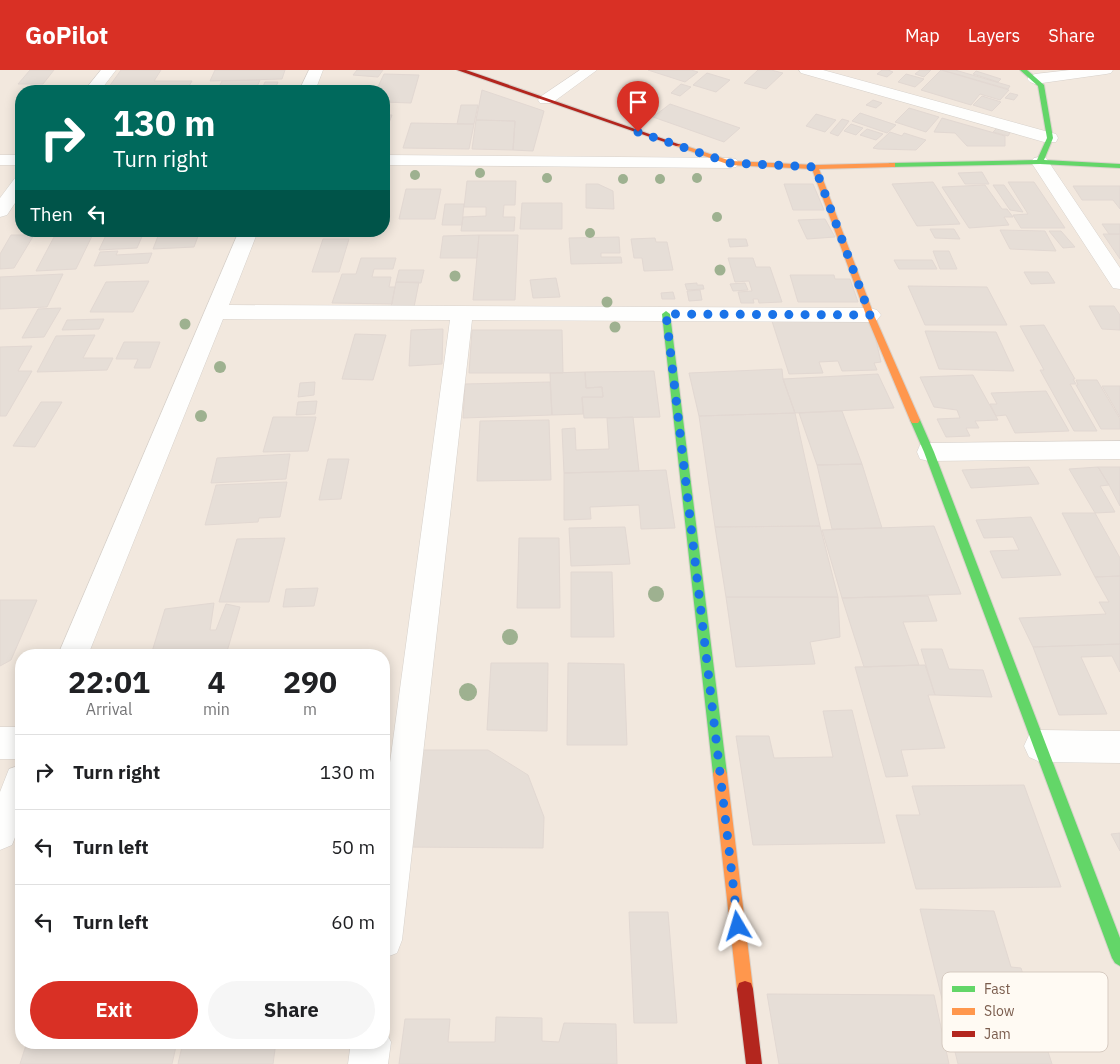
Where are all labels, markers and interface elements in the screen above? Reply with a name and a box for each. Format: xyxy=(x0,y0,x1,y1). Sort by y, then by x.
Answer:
text: GoPilot xyxy=(25,19,108,51)
text: Map xyxy=(905,24,940,47)
text: Layers xyxy=(968,24,1020,47)
text: Share xyxy=(1048,24,1095,47)
pin xyxy=(617,81,659,132)
icon: arrive xyxy=(624,88,652,116)
text: 130 m xyxy=(113,100,216,146)
icon: right xyxy=(30,105,95,170)
text: Turn right xyxy=(113,144,208,173)
icon: left xyxy=(83,200,111,228)
text: Then xyxy=(30,202,73,226)
text: 22:01 xyxy=(68,662,150,701)
text: 4 xyxy=(207,662,225,701)
text: 290 xyxy=(283,662,337,701)
text: Arrival xyxy=(86,699,132,719)
text: min xyxy=(203,699,230,719)
text: m xyxy=(303,699,317,719)
icon: right xyxy=(30,758,58,786)
text: Turn right xyxy=(73,760,160,784)
text: 130 m xyxy=(320,760,375,784)
icon: left xyxy=(30,833,58,861)
text: Turn left xyxy=(73,835,149,859)
text: 50 m xyxy=(331,835,375,859)
position arrow xyxy=(711,899,763,951)
icon: left xyxy=(30,908,58,936)
text: Turn left xyxy=(73,910,149,934)
text: 60 m xyxy=(331,910,375,934)
legend xyxy=(942,972,1108,1052)
text: Fast xyxy=(984,980,1010,998)
button: Exit xyxy=(30,981,198,1039)
button: Share xyxy=(208,981,375,1039)
text: Slow xyxy=(984,1002,1015,1020)
text: Jam xyxy=(984,1025,1011,1043)

